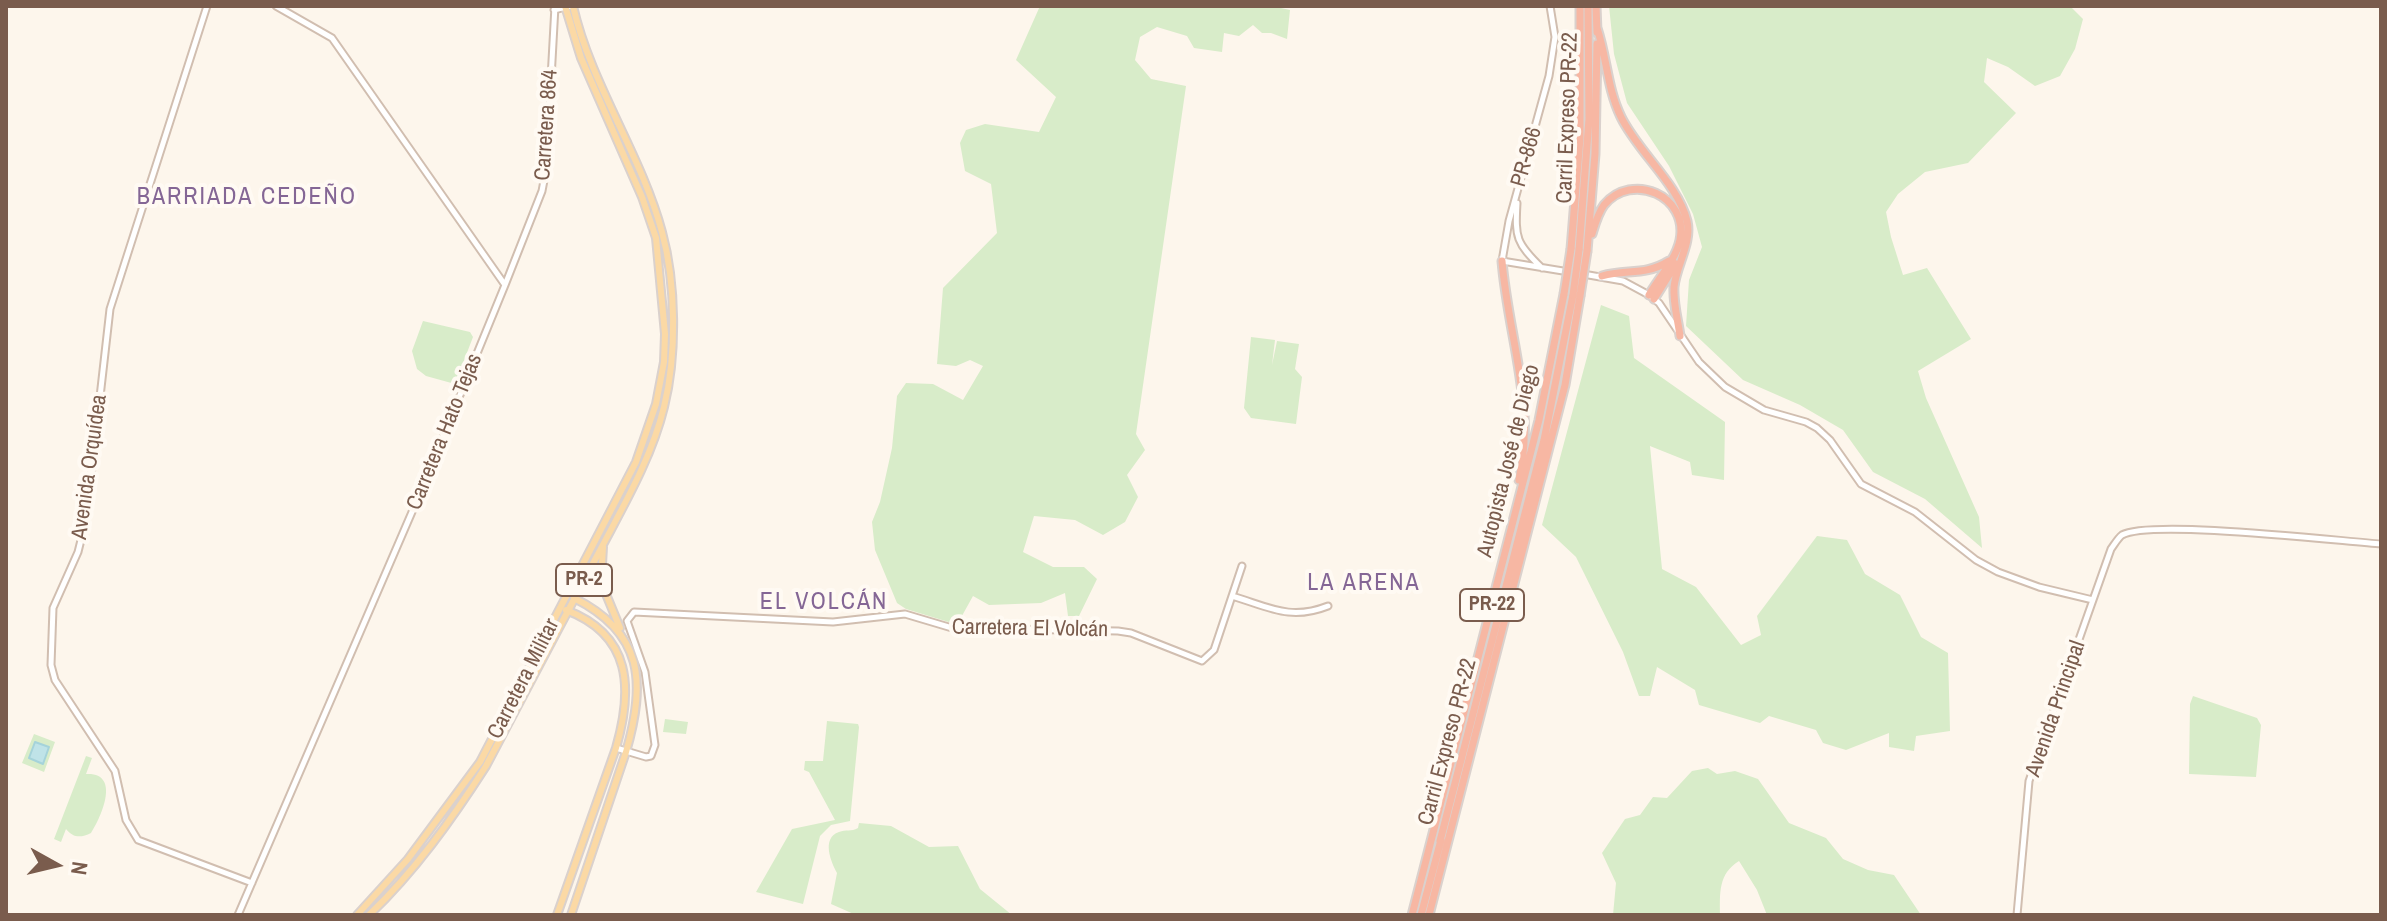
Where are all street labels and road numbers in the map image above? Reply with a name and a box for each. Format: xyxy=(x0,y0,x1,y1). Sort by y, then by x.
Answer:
street label: Carril Expreso PR-22 xyxy=(1552,32,1584,204)
street label: Carretera 864 xyxy=(530,69,564,181)
street label: PR-866 xyxy=(1506,124,1548,190)
street label: Carretera Hato Tejas xyxy=(402,350,488,514)
street label: Autopista José de Diego xyxy=(1472,362,1546,560)
street label: Avenida Orquídea xyxy=(67,393,113,541)
road number: PR-2 xyxy=(556,564,612,596)
road number: PR-22 xyxy=(1460,589,1524,621)
street label: Carretera El Volcán xyxy=(952,614,1108,644)
street label: Carretera Militar xyxy=(482,615,566,743)
street label: Avenida Principal xyxy=(2020,638,2092,780)
street label: Carril Expreso PR-22 xyxy=(1413,656,1483,828)

